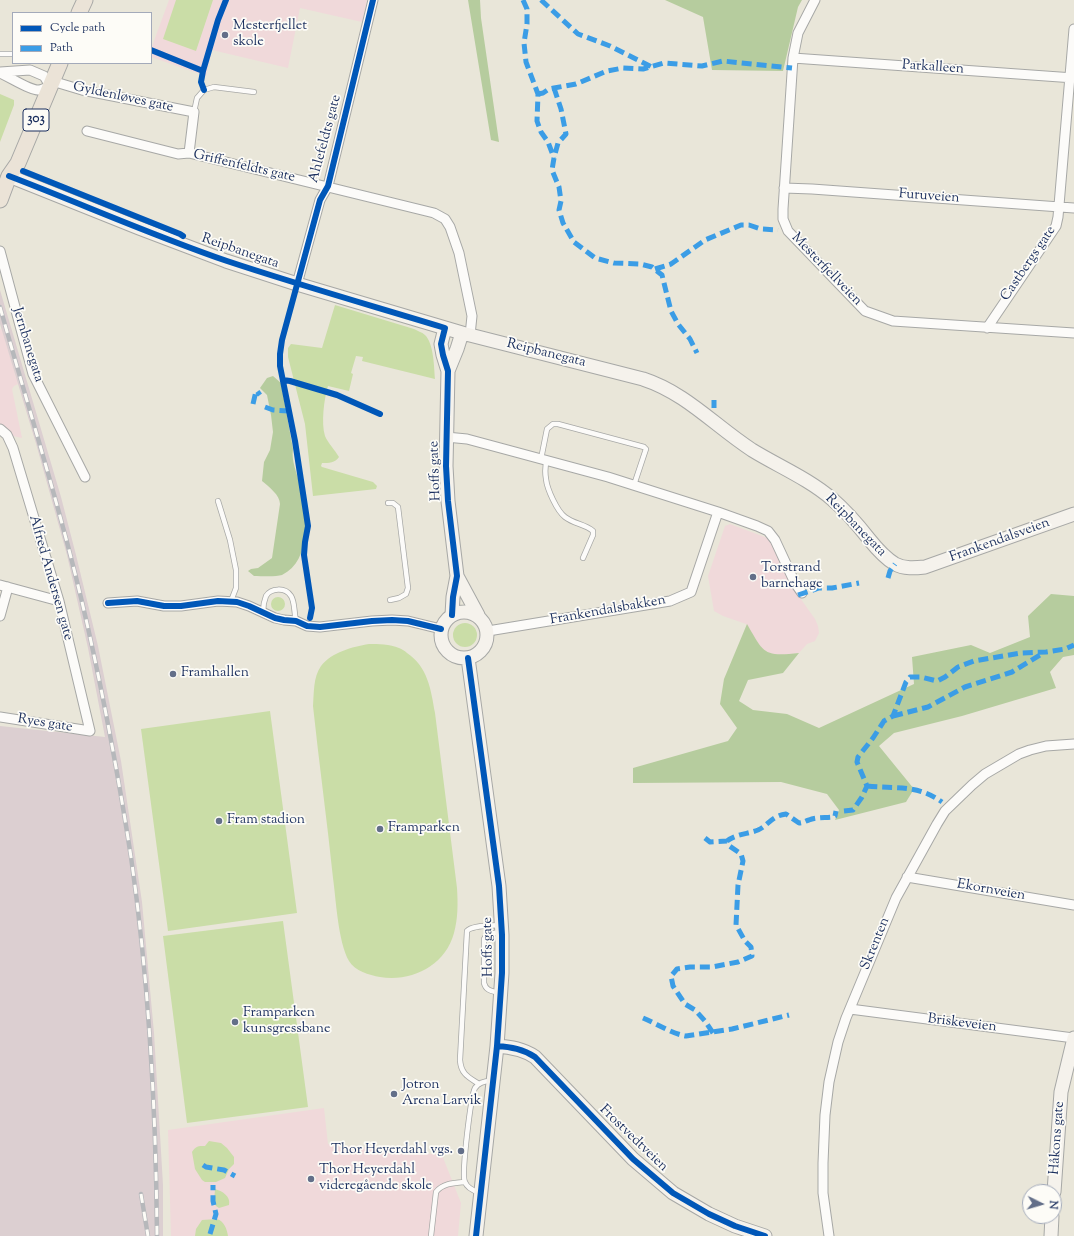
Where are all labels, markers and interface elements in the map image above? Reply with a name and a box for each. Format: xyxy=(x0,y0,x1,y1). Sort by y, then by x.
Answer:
legend xyxy=(12,12,152,64)
text: Cycle path xyxy=(50,19,105,37)
place label: Mesterfjellet skole xyxy=(233,19,307,52)
marker: Mesterfjellet skole xyxy=(220,30,230,40)
text: Path xyxy=(50,39,73,57)
street label: Parkalleen xyxy=(901,57,965,79)
street label: Gyldenløves gate xyxy=(71,79,175,117)
street label: Ahlefeldts gate xyxy=(306,93,346,185)
road number: 303 xyxy=(23,109,49,131)
street label: Griffenfeldts gate xyxy=(191,147,297,187)
street label: Furuveien xyxy=(898,186,960,208)
street label: Castbergs gate xyxy=(998,223,1060,305)
street label: Mesterfjellveien xyxy=(787,230,865,310)
street label: Reipbanegata xyxy=(199,231,281,273)
street label: Jernbanegata xyxy=(8,306,46,384)
street label: Reipbanegata xyxy=(505,336,587,372)
street label: Hoffs gate xyxy=(427,441,445,501)
street label: Reipbanegata xyxy=(821,491,889,561)
street label: Alfred Andersen gate xyxy=(24,513,76,643)
street label: Frankendalsveien xyxy=(948,515,1052,567)
place label: Torstrand barnehage xyxy=(761,561,823,594)
marker: Torstrand barnehage xyxy=(748,572,758,582)
street label: Frankendalsbakken xyxy=(549,593,667,629)
place label: Framhallen xyxy=(181,666,249,682)
marker: Framhallen xyxy=(168,669,178,679)
street label: Ryes gate xyxy=(16,711,74,737)
place label: Fram stadion xyxy=(227,813,305,829)
marker: Fram stadion xyxy=(214,816,224,826)
place label: Framparken xyxy=(388,821,460,837)
marker: Framparken xyxy=(375,824,385,834)
street label: Ekornveien xyxy=(956,877,1026,905)
street label: Skrenten xyxy=(858,915,894,973)
street label: Hoffs gate xyxy=(480,917,498,977)
place label: Framparken kunsgressbane xyxy=(243,1006,330,1038)
street label: Briskeveien xyxy=(927,1011,997,1037)
marker: Framparken kunsgressbane xyxy=(230,1017,240,1027)
place label: Jotron Arena Larvik xyxy=(402,1078,481,1110)
marker: Jotron Arena Larvik xyxy=(389,1089,399,1099)
street label: Håkons gate xyxy=(1047,1101,1069,1175)
street label: Frostvedtveien xyxy=(595,1102,671,1176)
place label: Thor Heyerdahl vgs. xyxy=(331,1143,453,1159)
marker: Thor Heyerdahl vgs. xyxy=(456,1146,466,1156)
place label: Thor Heyerdahl videregående skole xyxy=(319,1163,432,1196)
marker: Thor Heyerdahl videregående skole xyxy=(306,1174,316,1184)
north arrow xyxy=(1022,1184,1062,1224)
text: N xyxy=(1045,1200,1061,1210)

